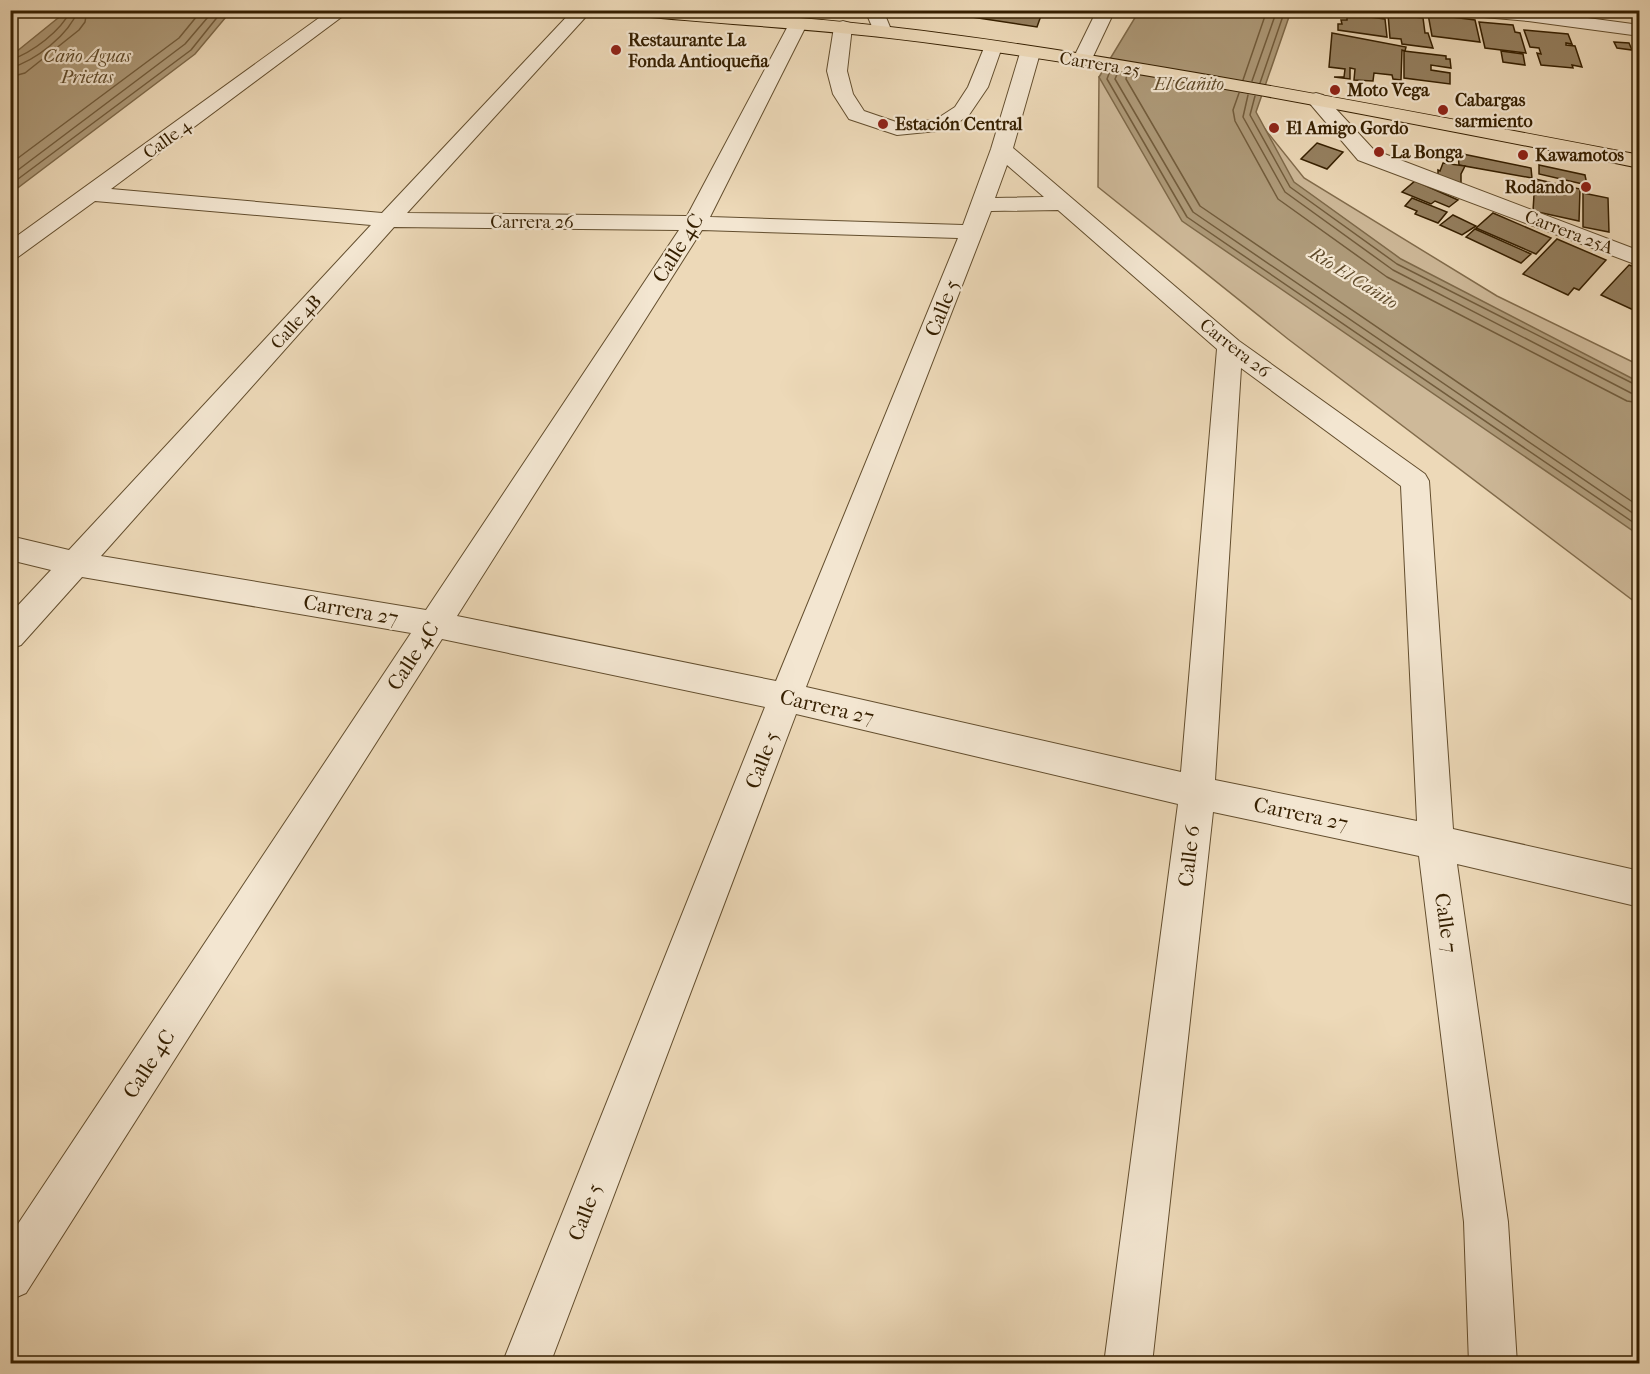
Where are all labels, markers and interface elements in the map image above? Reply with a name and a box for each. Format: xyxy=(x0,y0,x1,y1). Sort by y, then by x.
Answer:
place label: Restaurante La Fonda Antioqueña xyxy=(627,30,769,72)
marker: Restaurante La Fonda Antioqueña xyxy=(609,43,623,57)
water label: Caño Aguas Prietas xyxy=(43,46,131,88)
street label: Carrera 25 xyxy=(1058,48,1142,81)
water label: El Cañito xyxy=(1153,74,1224,95)
place label: Moto Vega xyxy=(1346,80,1430,101)
marker: Moto Vega xyxy=(1328,83,1342,97)
place label: Cabargas sarmiento xyxy=(1455,90,1533,132)
marker: Cabargas sarmiento xyxy=(1436,103,1450,117)
place label: Estación Central xyxy=(895,114,1024,135)
street label: Calle 4 xyxy=(139,115,195,164)
marker: Estación Central xyxy=(876,117,890,131)
place label: El Amigo Gordo xyxy=(1286,118,1408,139)
marker: El Amigo Gordo xyxy=(1267,121,1281,135)
place label: La Bonga xyxy=(1391,142,1464,163)
marker: La Bonga xyxy=(1372,145,1386,159)
place label: Kawamotos xyxy=(1535,145,1624,166)
marker: Kawamotos xyxy=(1516,148,1530,162)
place label: Rodando xyxy=(1505,177,1574,198)
marker: Rodando xyxy=(1579,180,1593,194)
street label: Carrera 25A xyxy=(1522,206,1616,259)
street label: Calle 4C xyxy=(647,209,709,287)
street label: Carrera 26 xyxy=(490,212,574,233)
water label: Río El Cañito xyxy=(1305,242,1402,314)
street label: Calle 5 xyxy=(920,276,964,340)
street label: Calle 4B xyxy=(267,291,326,354)
street label: Carrera 26 xyxy=(1195,314,1274,382)
street label: Carrera 27 xyxy=(302,590,400,630)
street label: Calle 4C xyxy=(382,617,444,695)
street label: Carrera 27 xyxy=(778,685,876,729)
street label: Calle 5 xyxy=(740,728,784,792)
street label: Carrera 27 xyxy=(1252,792,1350,836)
street label: Calle 6 xyxy=(1173,823,1205,888)
street label: Calle 7 xyxy=(1430,891,1462,955)
street label: Calle 4C xyxy=(118,1025,180,1103)
street label: Calle 5 xyxy=(563,1180,607,1244)

